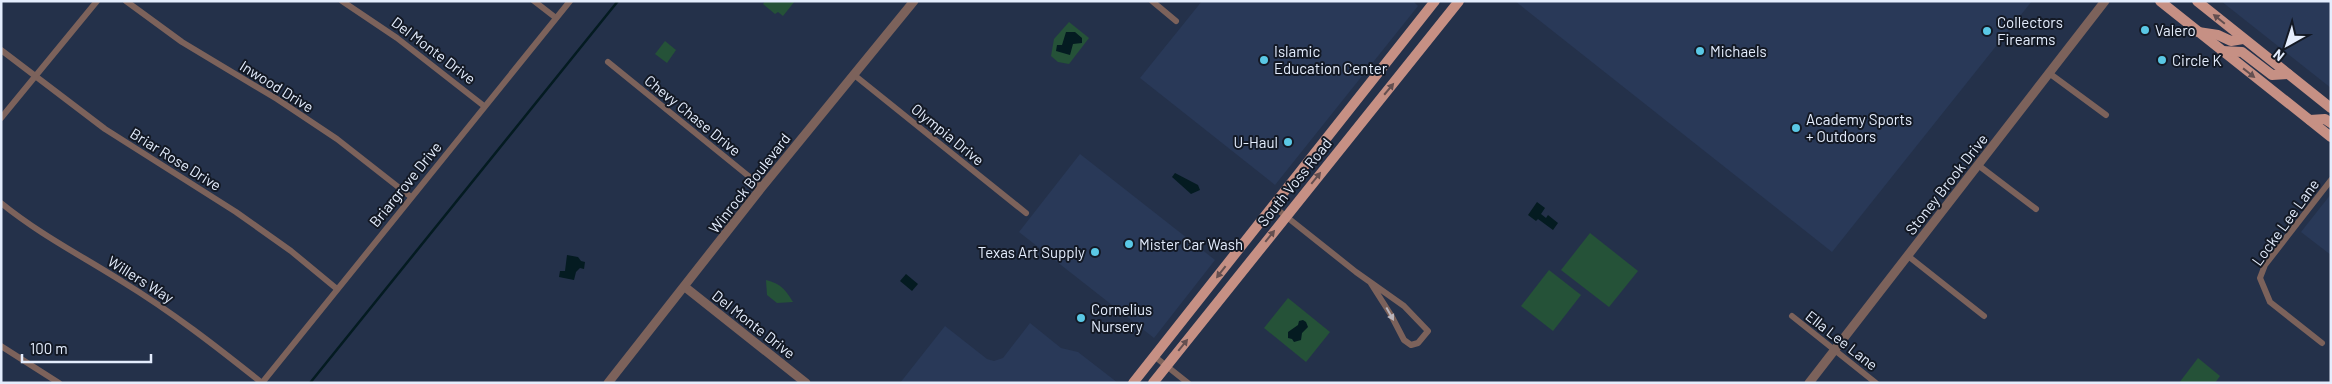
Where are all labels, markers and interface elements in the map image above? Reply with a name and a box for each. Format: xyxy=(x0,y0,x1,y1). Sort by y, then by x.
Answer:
street label: Del Monte Drive xyxy=(389,13,479,87)
place label: Collectors Firearms xyxy=(1997,13,2063,48)
one-way arrow xyxy=(2213,14,2225,25)
north arrow xyxy=(2262,20,2312,70)
place label: Valero xyxy=(2155,21,2196,39)
marker: Valero xyxy=(2139,24,2151,36)
marker: Collectors Firearms xyxy=(1981,25,1993,37)
place label: Islamic Education Center xyxy=(1274,42,1388,77)
place label: Michaels xyxy=(1710,42,1767,60)
marker: Michaels xyxy=(1694,45,1706,57)
text: N xyxy=(2270,46,2287,65)
place label: Circle K xyxy=(2172,51,2222,69)
marker: Islamic Education Center xyxy=(1258,54,1270,66)
marker: Circle K xyxy=(2156,54,2168,66)
street label: Inwood Drive xyxy=(237,56,317,116)
one-way arrow xyxy=(2242,67,2255,78)
street label: Chevy Chase Drive xyxy=(641,71,745,159)
one-way arrow xyxy=(1383,83,1394,96)
street label: Olympia Drive xyxy=(908,99,988,169)
place label: Academy Sports + Outdoors xyxy=(1806,110,1912,145)
marker: Academy Sports + Outdoors xyxy=(1790,122,1802,134)
street label: Briar Rose Drive xyxy=(127,124,225,194)
street label: Winrock Boulevard xyxy=(704,129,794,237)
street label: Stoney Brook Drive xyxy=(1901,130,1991,238)
place label: U-Haul xyxy=(1233,133,1278,151)
street label: South Voss Road xyxy=(1253,134,1335,230)
marker: U-Haul xyxy=(1282,136,1294,148)
street label: Briargrove Drive xyxy=(365,138,445,230)
one-way arrow xyxy=(1311,172,1322,185)
street label: Locke Lee Lane xyxy=(2248,175,2322,269)
one-way arrow xyxy=(1265,230,1276,243)
place label: Mister Car Wash xyxy=(1139,235,1243,253)
marker: Mister Car Wash xyxy=(1123,238,1135,250)
place label: Texas Art Supply xyxy=(978,243,1085,261)
marker: Texas Art Supply xyxy=(1089,246,1101,258)
street label: Willers Way xyxy=(105,252,177,306)
one-way arrow xyxy=(1215,265,1226,278)
street label: Del Monte Drive xyxy=(709,286,799,362)
place label: Cornelius Nursery xyxy=(1091,300,1152,335)
street label: Ella Lee Lane xyxy=(1802,306,1882,374)
one-way arrow xyxy=(1386,307,1394,321)
marker: Cornelius Nursery xyxy=(1075,312,1087,324)
scale bar xyxy=(22,332,151,364)
one-way arrow xyxy=(1178,338,1188,351)
text: 100 m xyxy=(30,339,68,357)

